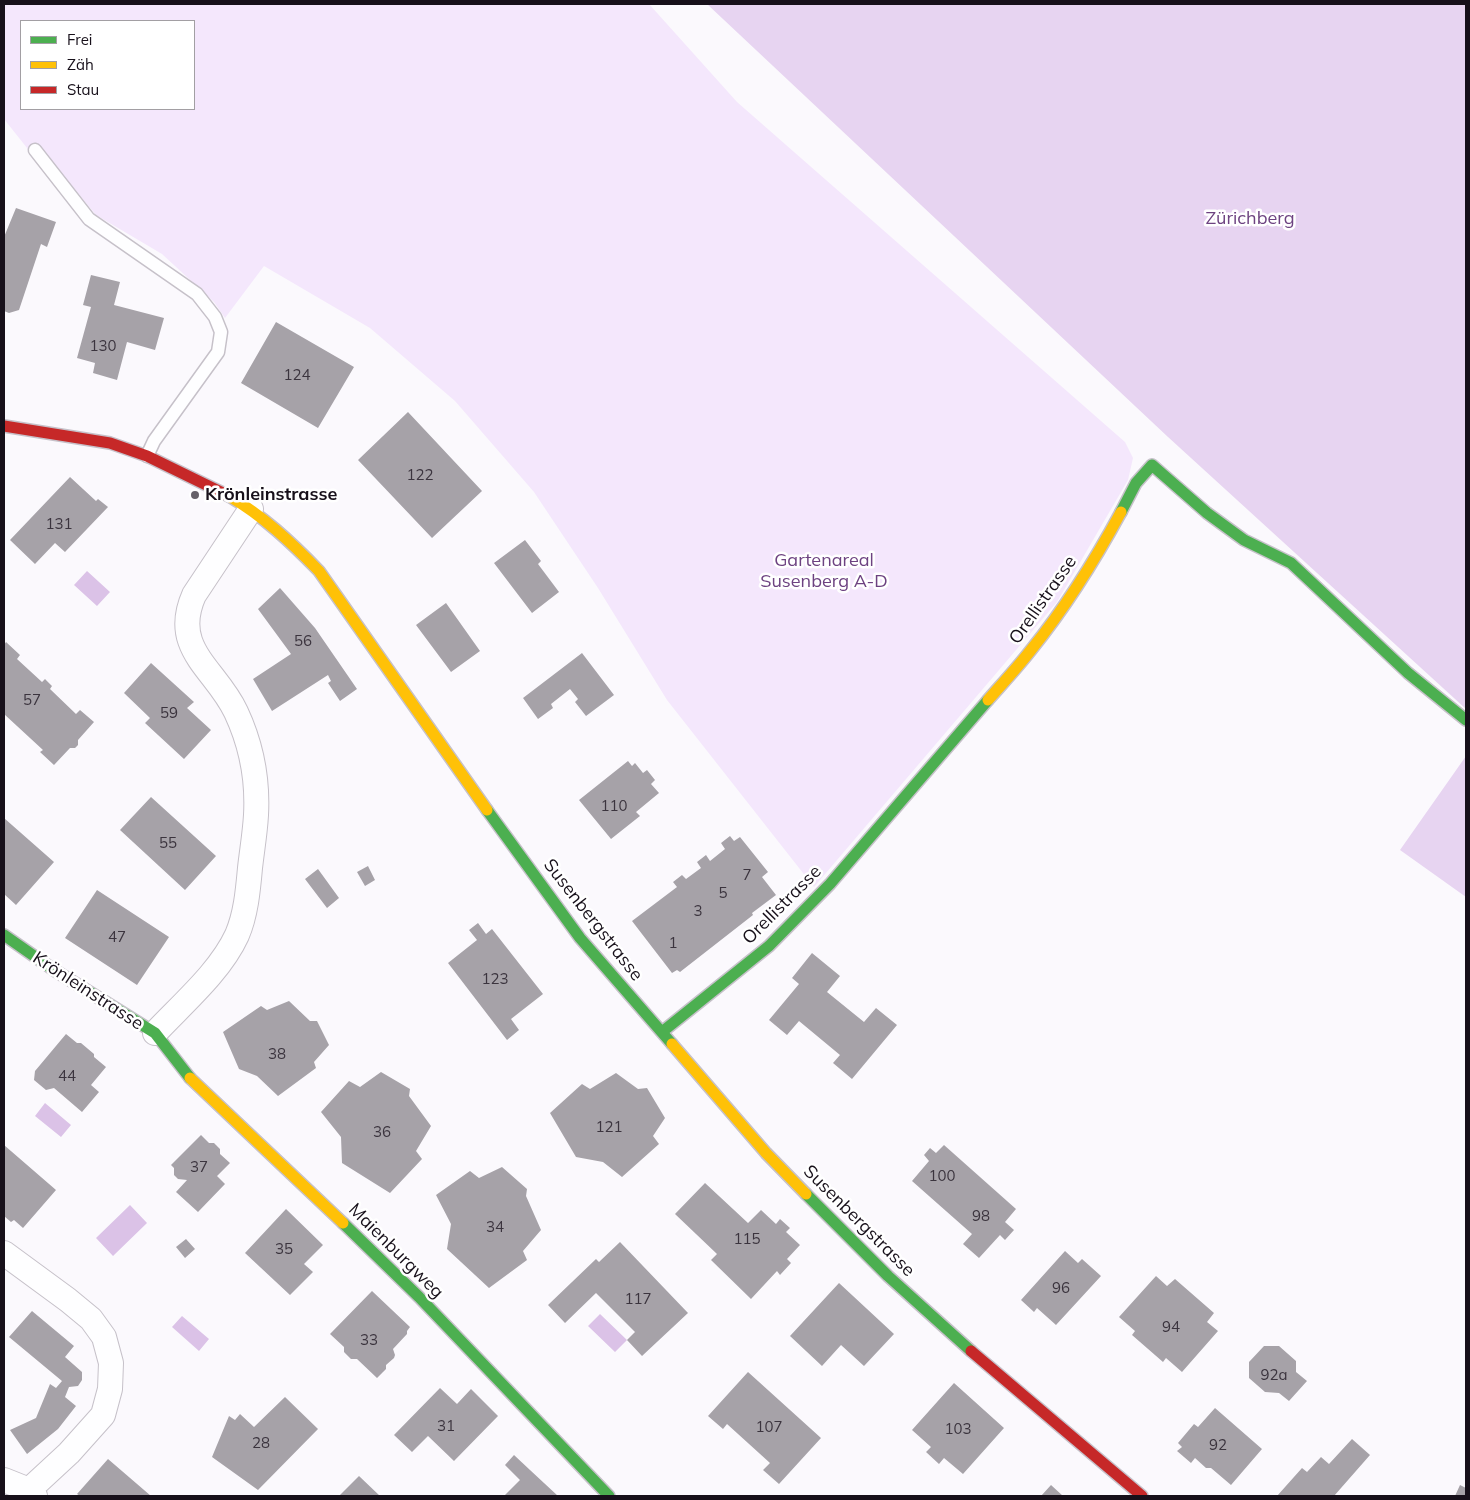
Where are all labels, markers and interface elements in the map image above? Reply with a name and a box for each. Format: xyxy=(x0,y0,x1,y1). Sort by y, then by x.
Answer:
legend xyxy=(20,20,195,110)
text: Frei xyxy=(67,30,92,49)
text: Zäh xyxy=(67,55,94,74)
text: Stau xyxy=(67,80,99,99)
park label: Zürichberg xyxy=(1205,208,1295,230)
house number: 130 xyxy=(90,337,116,355)
house number: 124 xyxy=(284,366,310,384)
house number: 122 xyxy=(407,466,433,484)
place label: Krönleinstrasse xyxy=(205,484,337,506)
marker: Krönleinstrasse xyxy=(189,489,201,501)
house number: 131 xyxy=(46,515,72,533)
park label: Gartenareal Susenberg A-D xyxy=(760,550,888,592)
street label: Orellistrasse xyxy=(1005,552,1081,648)
house number: 56 xyxy=(294,632,312,650)
house number: 57 xyxy=(23,691,41,709)
house number: 59 xyxy=(160,704,178,722)
house number: 110 xyxy=(601,797,627,815)
house number: 55 xyxy=(159,834,177,852)
street label: Susenbergstrasse xyxy=(539,855,647,985)
street label: Orellistrasse xyxy=(738,861,826,949)
house number: 7 xyxy=(743,866,751,884)
house number: 5 xyxy=(719,884,727,902)
house number: 3 xyxy=(694,902,702,920)
house number: 47 xyxy=(108,928,126,946)
house number: 1 xyxy=(669,934,677,952)
street label: Krönleinstrasse xyxy=(29,947,147,1035)
house number: 123 xyxy=(482,970,508,988)
house number: 38 xyxy=(268,1045,286,1063)
house number: 44 xyxy=(58,1067,76,1085)
house number: 121 xyxy=(596,1118,622,1136)
house number: 36 xyxy=(373,1123,391,1141)
house number: 37 xyxy=(190,1158,208,1176)
street label: Susenbergstrasse xyxy=(799,1161,919,1281)
house number: 100 xyxy=(929,1167,955,1185)
street label: Maienburgweg xyxy=(344,1199,448,1303)
house number: 98 xyxy=(972,1207,990,1225)
house number: 34 xyxy=(486,1218,504,1236)
house number: 115 xyxy=(734,1230,760,1248)
house number: 35 xyxy=(275,1240,293,1258)
house number: 96 xyxy=(1052,1279,1070,1297)
house number: 117 xyxy=(625,1290,651,1308)
house number: 94 xyxy=(1162,1318,1180,1336)
house number: 33 xyxy=(360,1331,378,1349)
house number: 92a xyxy=(1261,1366,1287,1384)
house number: 31 xyxy=(437,1417,455,1435)
house number: 107 xyxy=(756,1418,782,1436)
house number: 103 xyxy=(945,1420,971,1438)
house number: 28 xyxy=(252,1434,270,1452)
house number: 92 xyxy=(1209,1436,1227,1454)

